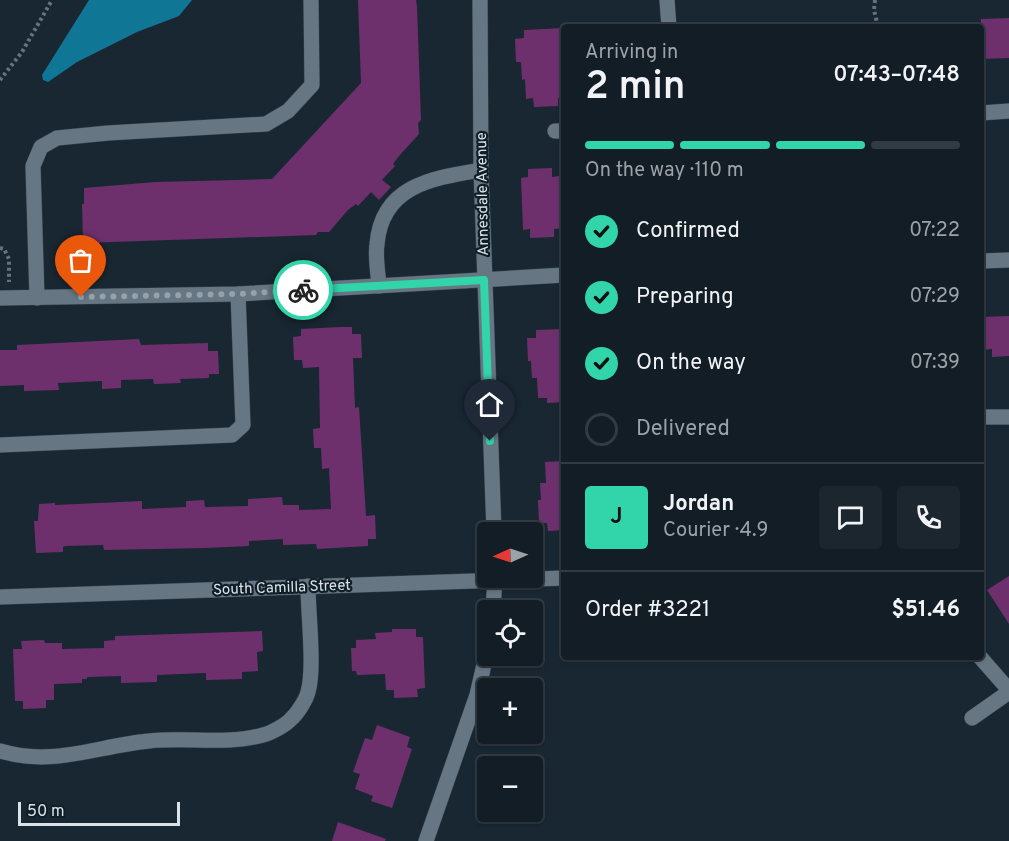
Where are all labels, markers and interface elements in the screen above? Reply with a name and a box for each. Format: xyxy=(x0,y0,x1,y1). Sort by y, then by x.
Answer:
text: Arriving in xyxy=(585,40,678,66)
text: 07:43–07:48 xyxy=(833,62,960,89)
text: 2 min xyxy=(585,64,686,113)
street label: Annesdale Avenue xyxy=(473,132,494,256)
text: On the way · 110 m xyxy=(585,158,744,184)
icon: check xyxy=(585,215,618,248)
text: Confirmed xyxy=(636,218,740,245)
text: 07:22 xyxy=(909,218,960,244)
pin xyxy=(55,235,106,297)
icon: bag xyxy=(64,244,97,277)
courier xyxy=(273,260,333,320)
icon: bike xyxy=(287,274,320,307)
icon: check xyxy=(585,281,618,314)
text: Preparing xyxy=(636,284,734,311)
text: 07:29 xyxy=(909,284,960,310)
icon: check xyxy=(585,347,618,380)
text: On the way xyxy=(636,350,746,377)
text: 07:39 xyxy=(910,350,960,376)
pin xyxy=(464,379,515,441)
icon: home xyxy=(473,388,506,421)
text: Delivered xyxy=(636,416,730,443)
button: chat xyxy=(819,486,882,549)
button: phone xyxy=(897,486,960,549)
text: Jordan xyxy=(663,491,734,518)
text: J xyxy=(610,504,623,531)
text: Courier · 4.9 xyxy=(663,518,768,544)
north arrow xyxy=(477,522,543,588)
map controls xyxy=(477,522,543,822)
street label: South Camilla Street xyxy=(213,577,351,600)
text: Order #3221 xyxy=(585,597,710,624)
text: $51.46 xyxy=(891,597,960,624)
button: locate xyxy=(477,600,543,666)
button: + xyxy=(477,678,543,744)
button: − xyxy=(477,756,543,822)
scale bar xyxy=(18,799,180,826)
text: 50 m xyxy=(27,802,65,822)

